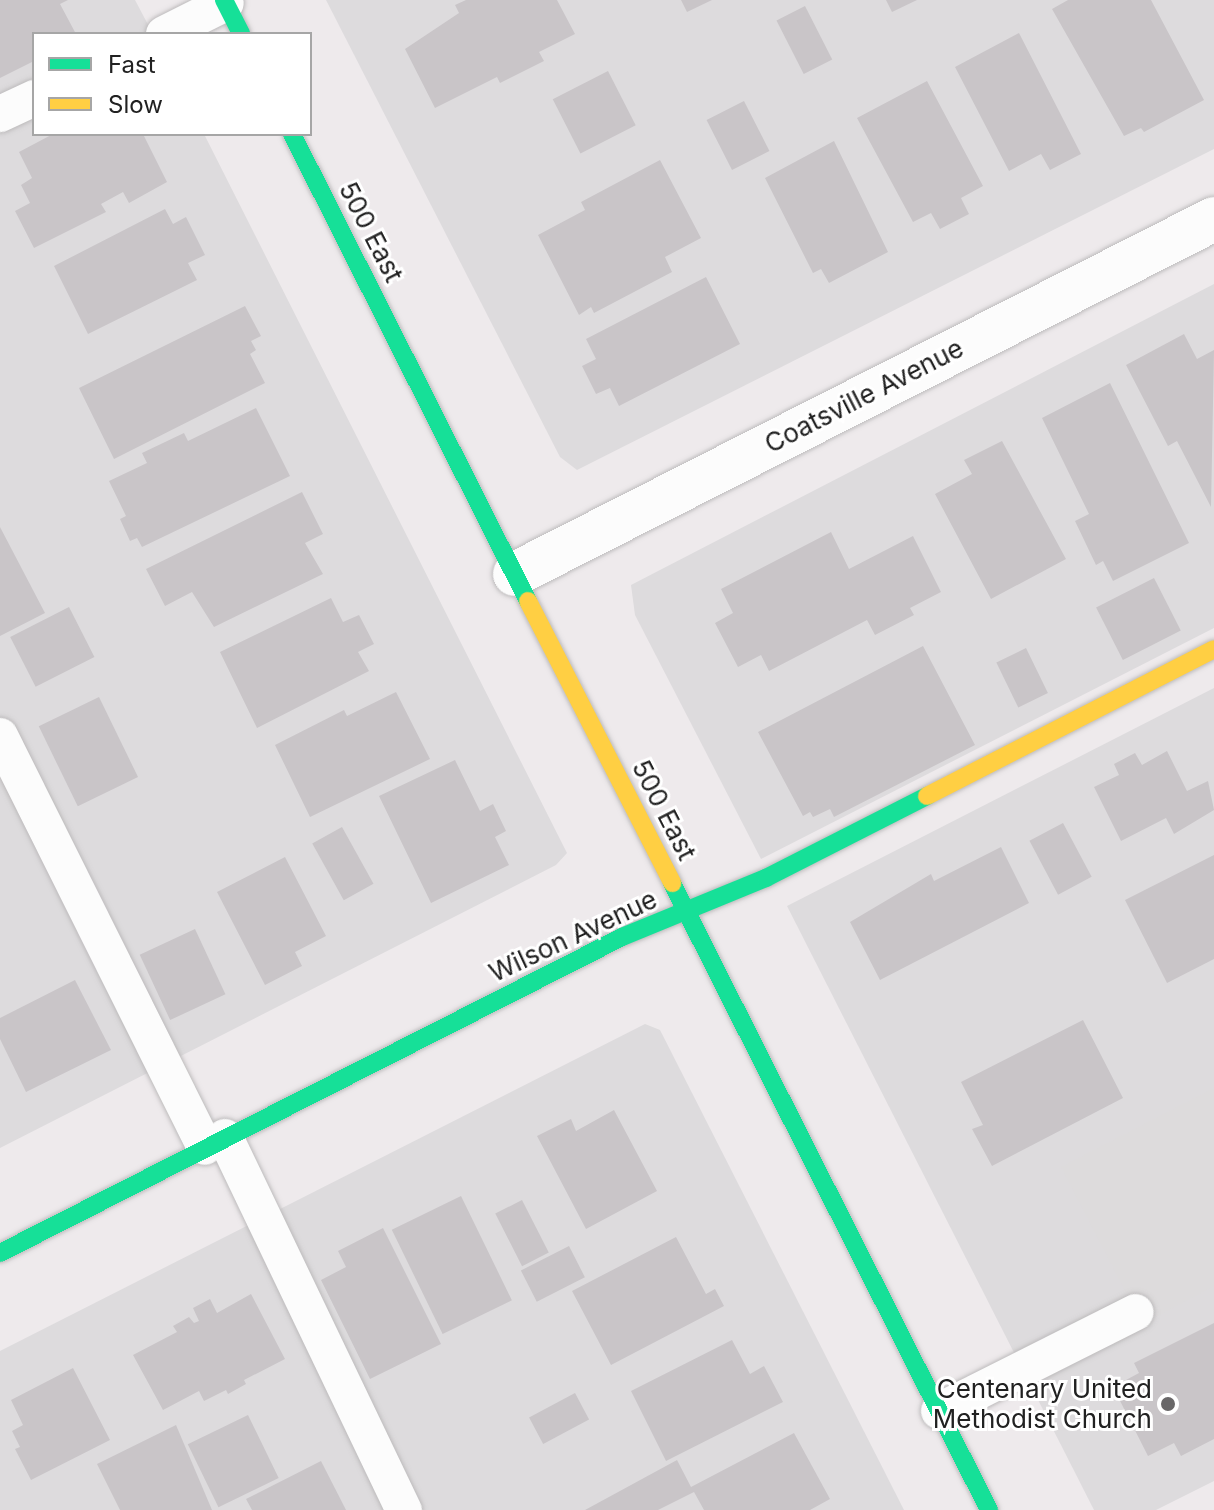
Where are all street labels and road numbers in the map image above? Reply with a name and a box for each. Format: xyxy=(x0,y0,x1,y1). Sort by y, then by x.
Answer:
street label: 500 East xyxy=(332,177,410,287)
street label: Coatsville Avenue xyxy=(759,332,969,460)
street label: 500 East xyxy=(625,755,703,865)
street label: Wilson Avenue xyxy=(484,884,662,988)

